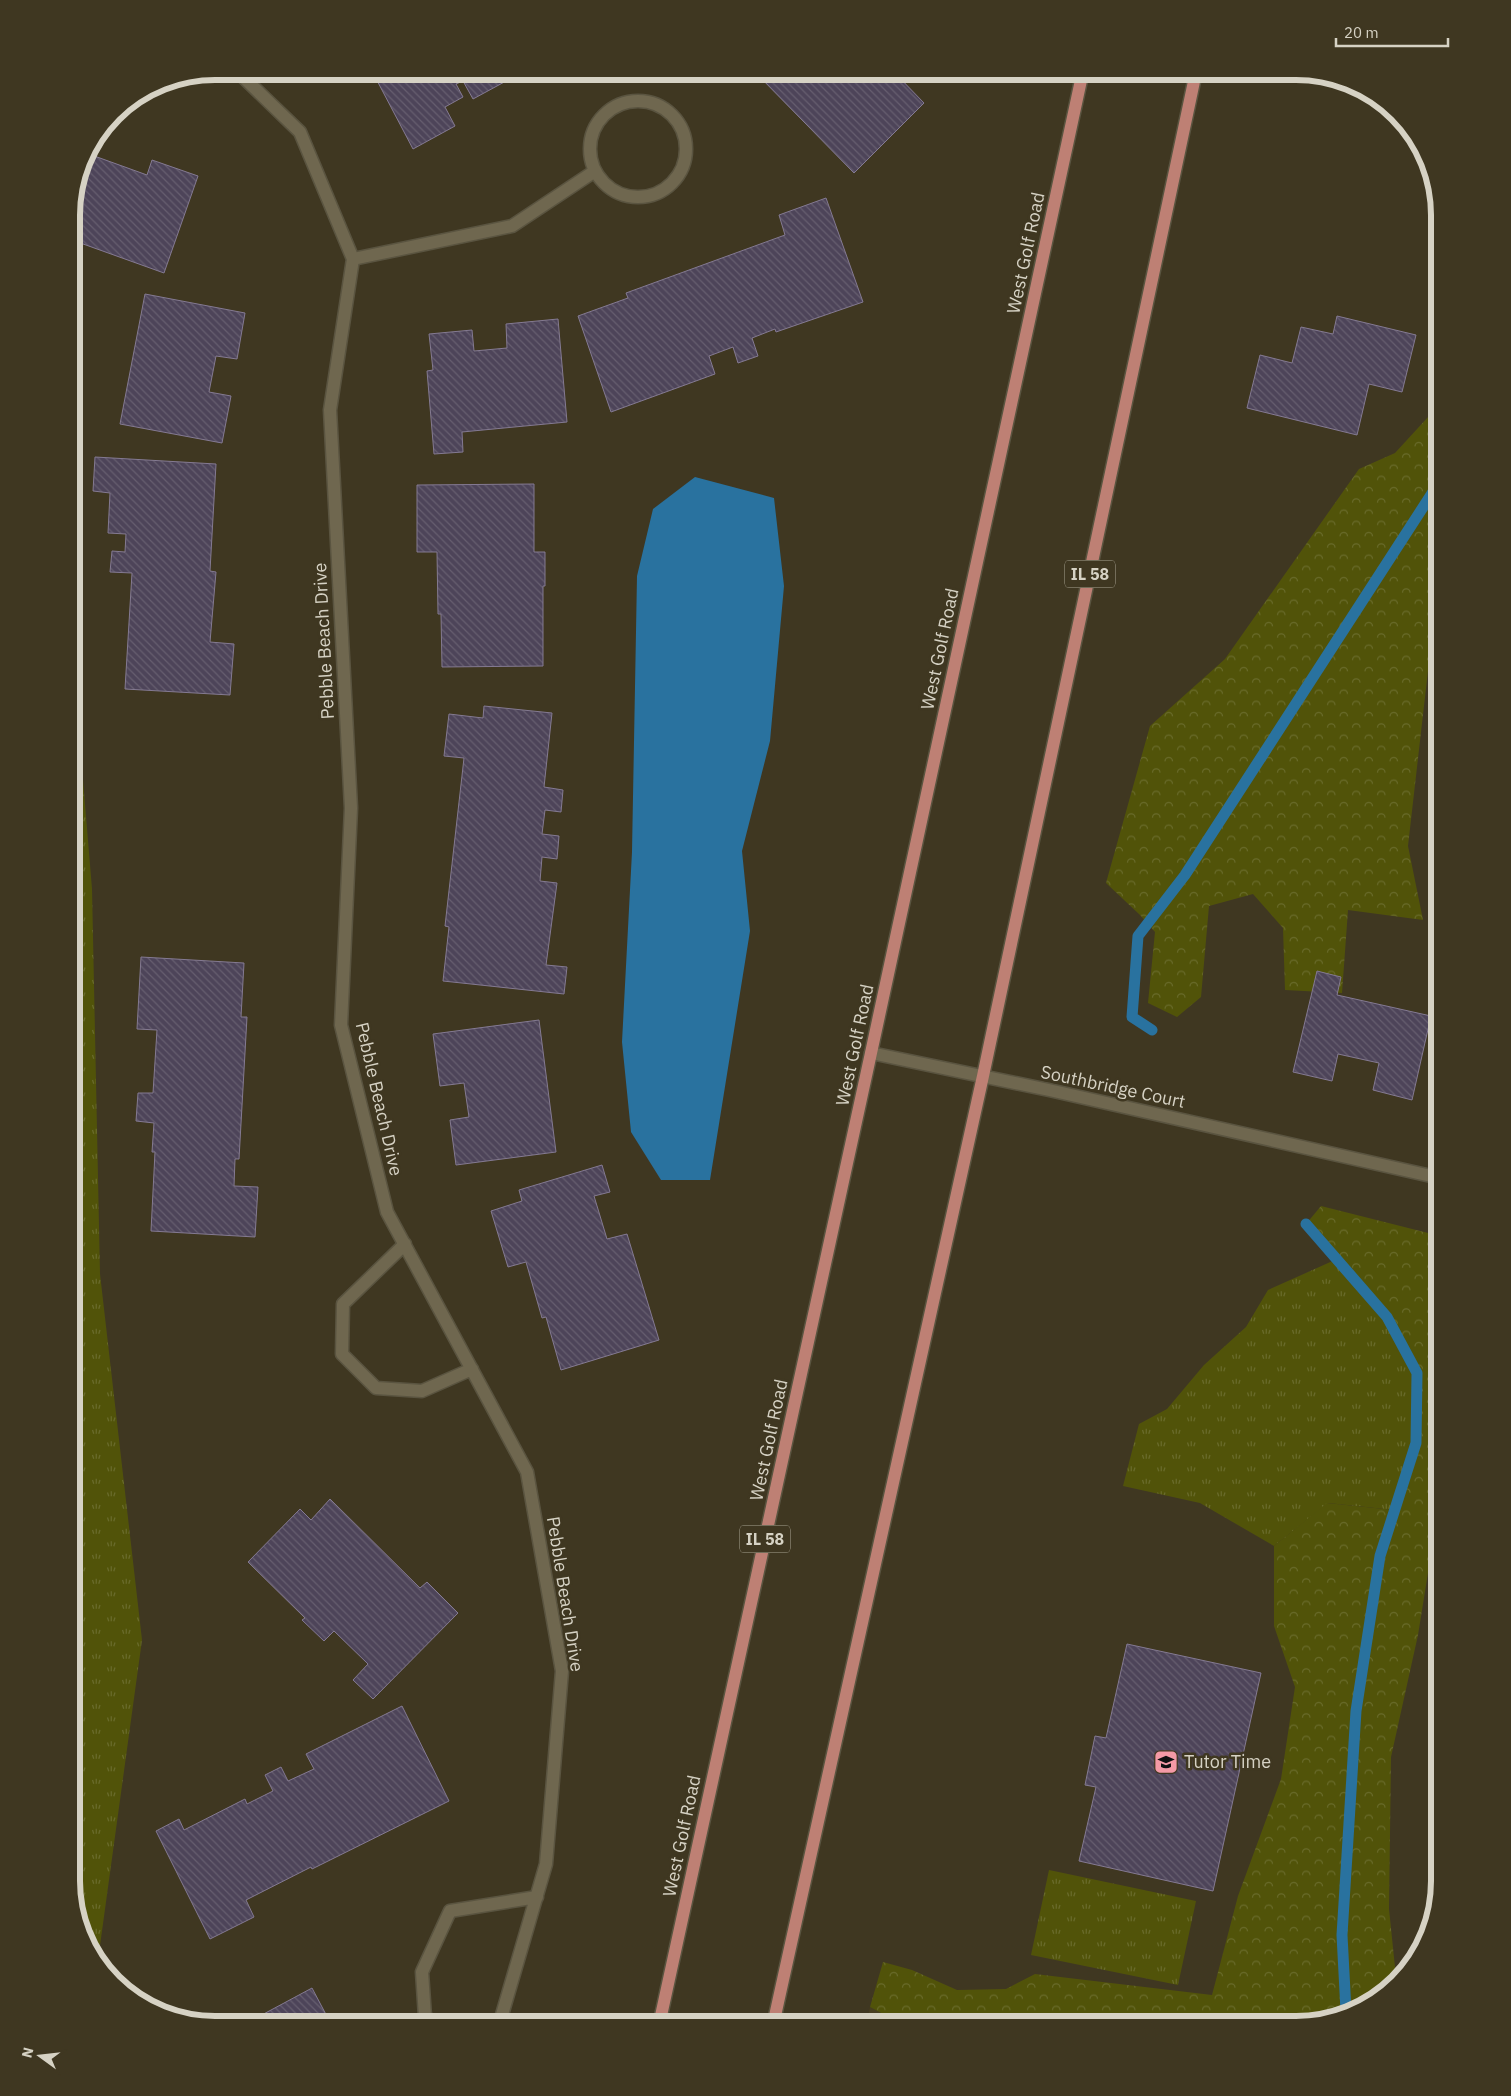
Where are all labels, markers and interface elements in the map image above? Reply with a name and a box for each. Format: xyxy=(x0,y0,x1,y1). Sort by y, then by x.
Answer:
scale bar xyxy=(1336,15,1448,47)
text: 20 m xyxy=(1344,23,1379,42)
street label: West Golf Road xyxy=(1001,190,1050,316)
road number: IL 58 xyxy=(1065,560,1115,588)
street label: Pebble Beach Drive xyxy=(308,562,339,720)
street label: West Golf Road xyxy=(915,586,964,712)
street label: West Golf Road xyxy=(830,982,879,1108)
street label: Pebble Beach Drive xyxy=(351,1020,408,1178)
street label: Southbridge Court xyxy=(1039,1060,1188,1113)
street label: West Golf Road xyxy=(744,1377,793,1503)
street label: Pebble Beach Drive xyxy=(542,1515,589,1673)
road number: IL 58 xyxy=(740,1526,790,1552)
school or university icon: Tutor Time xyxy=(1153,1749,1179,1775)
place label: Tutor Time xyxy=(1184,1750,1271,1773)
street label: West Golf Road xyxy=(657,1773,706,1899)
north arrow xyxy=(15,2031,65,2081)
text: N xyxy=(17,2045,37,2060)

